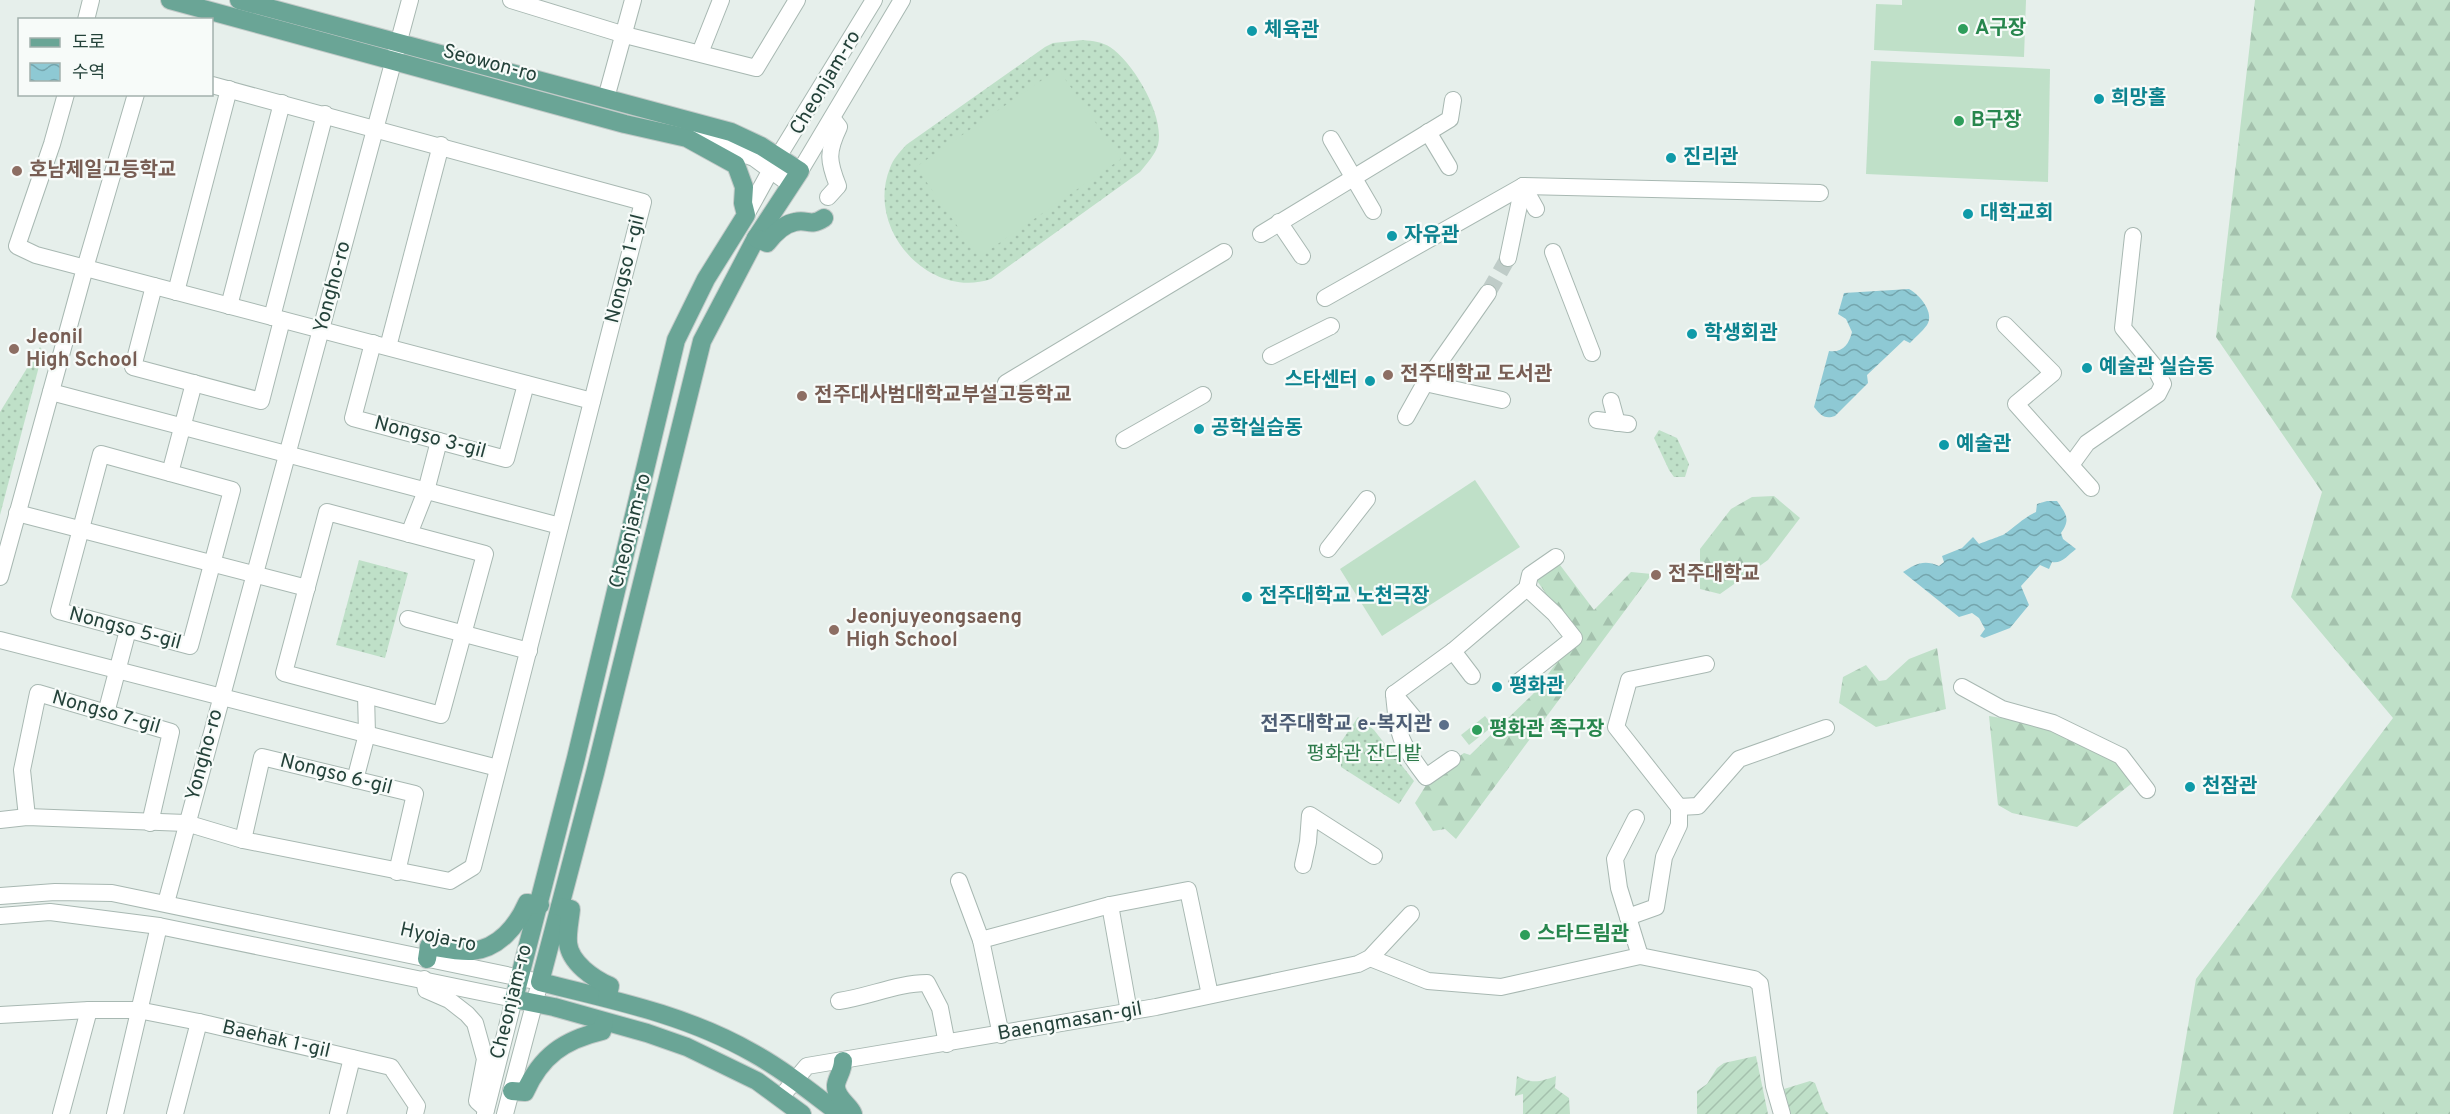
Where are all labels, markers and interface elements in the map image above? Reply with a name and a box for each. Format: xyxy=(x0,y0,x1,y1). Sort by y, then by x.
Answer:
place label: A구장 xyxy=(1975,16,2026,42)
legend xyxy=(18,18,213,96)
place label: 체육관 xyxy=(1264,18,1320,44)
marker: A구장 xyxy=(1956,22,1970,36)
marker: 체육관 xyxy=(1245,24,1259,38)
street label: Cheonjam-ro xyxy=(785,26,867,140)
text: 도로 xyxy=(72,32,105,55)
street label: Seowon-ro xyxy=(440,39,540,89)
text: 수역 xyxy=(72,62,105,85)
place label: 희망홀 xyxy=(2111,86,2166,112)
marker: 희망홀 xyxy=(2092,92,2106,106)
place label: B구장 xyxy=(1971,108,2022,134)
marker: B구장 xyxy=(1952,114,1966,128)
place label: 진리관 xyxy=(1683,145,1739,171)
marker: 진리관 xyxy=(1664,151,1678,165)
place label: 호남제일고등학교 xyxy=(29,158,176,184)
marker: 호남제일고등학교 xyxy=(10,164,24,178)
place label: 대학교회 xyxy=(1980,201,2054,227)
marker: 대학교회 xyxy=(1961,207,1975,221)
street label: Nongso 1-gil xyxy=(600,212,652,326)
place label: 자유관 xyxy=(1404,223,1460,249)
marker: 자유관 xyxy=(1385,229,1399,243)
street label: Yongho-ro xyxy=(308,238,358,336)
place label: 학생회관 xyxy=(1704,321,1778,347)
place label: Jeonil High School xyxy=(26,325,138,374)
marker: 학생회관 xyxy=(1685,327,1699,341)
marker: Jeonil High School xyxy=(7,342,21,356)
place label: 예술관 실습동 xyxy=(2099,355,2214,381)
marker: 예술관 실습동 xyxy=(2080,361,2094,375)
place label: 전주대학교 도서관 xyxy=(1400,362,1553,388)
place label: 스타센터 xyxy=(1284,368,1358,394)
marker: 전주대학교 도서관 xyxy=(1381,368,1395,382)
marker: 스타센터 xyxy=(1363,374,1377,388)
place label: 전주대사범대학교부설고등학교 xyxy=(814,383,1072,409)
marker: 전주대사범대학교부설고등학교 xyxy=(795,389,809,403)
street label: Nongso 3-gil xyxy=(371,411,489,465)
place label: 공학실습동 xyxy=(1211,416,1303,442)
marker: 공학실습동 xyxy=(1192,422,1206,436)
place label: 예술관 xyxy=(1956,432,2012,458)
marker: 예술관 xyxy=(1937,438,1951,452)
street label: Cheonjam-ro xyxy=(604,471,658,591)
place label: 전주대학교 xyxy=(1668,562,1760,588)
marker: 전주대학교 xyxy=(1649,568,1663,582)
place label: 전주대학교 노천극장 xyxy=(1259,584,1430,610)
marker: 전주대학교 노천극장 xyxy=(1240,590,1254,604)
street label: Nongso 5-gil xyxy=(66,602,184,656)
place label: Jeonjuyeongsaeng High School xyxy=(846,605,1022,654)
marker: Jeonjuyeongsaeng High School xyxy=(827,623,841,637)
place label: 평화관 xyxy=(1509,674,1565,700)
marker: 평화관 xyxy=(1490,680,1504,694)
street label: Nongso 7-gil xyxy=(49,685,163,741)
street label: Yongho-ro xyxy=(180,706,230,804)
place label: 전주대학교 e-복지관 xyxy=(1260,712,1433,738)
place label: 평화관 족구장 xyxy=(1489,717,1604,743)
marker: 전주대학교 e-복지관 xyxy=(1437,718,1451,732)
marker: 평화관 족구장 xyxy=(1470,723,1484,737)
park label: 평화관 잔디밭 xyxy=(1306,742,1422,768)
street label: Nongso 6-gil xyxy=(277,749,395,801)
place label: 천잠관 xyxy=(2202,774,2258,800)
marker: 천잠관 xyxy=(2183,780,2197,794)
street label: Hyoja-ro xyxy=(397,917,479,959)
place label: 스타드림관 xyxy=(1537,922,1630,948)
marker: 스타드림관 xyxy=(1518,928,1532,942)
street label: Cheonjam-ro xyxy=(485,942,539,1062)
street label: Baengmasan-gil xyxy=(996,996,1144,1048)
street label: Baehak 1-gil xyxy=(219,1015,333,1065)

